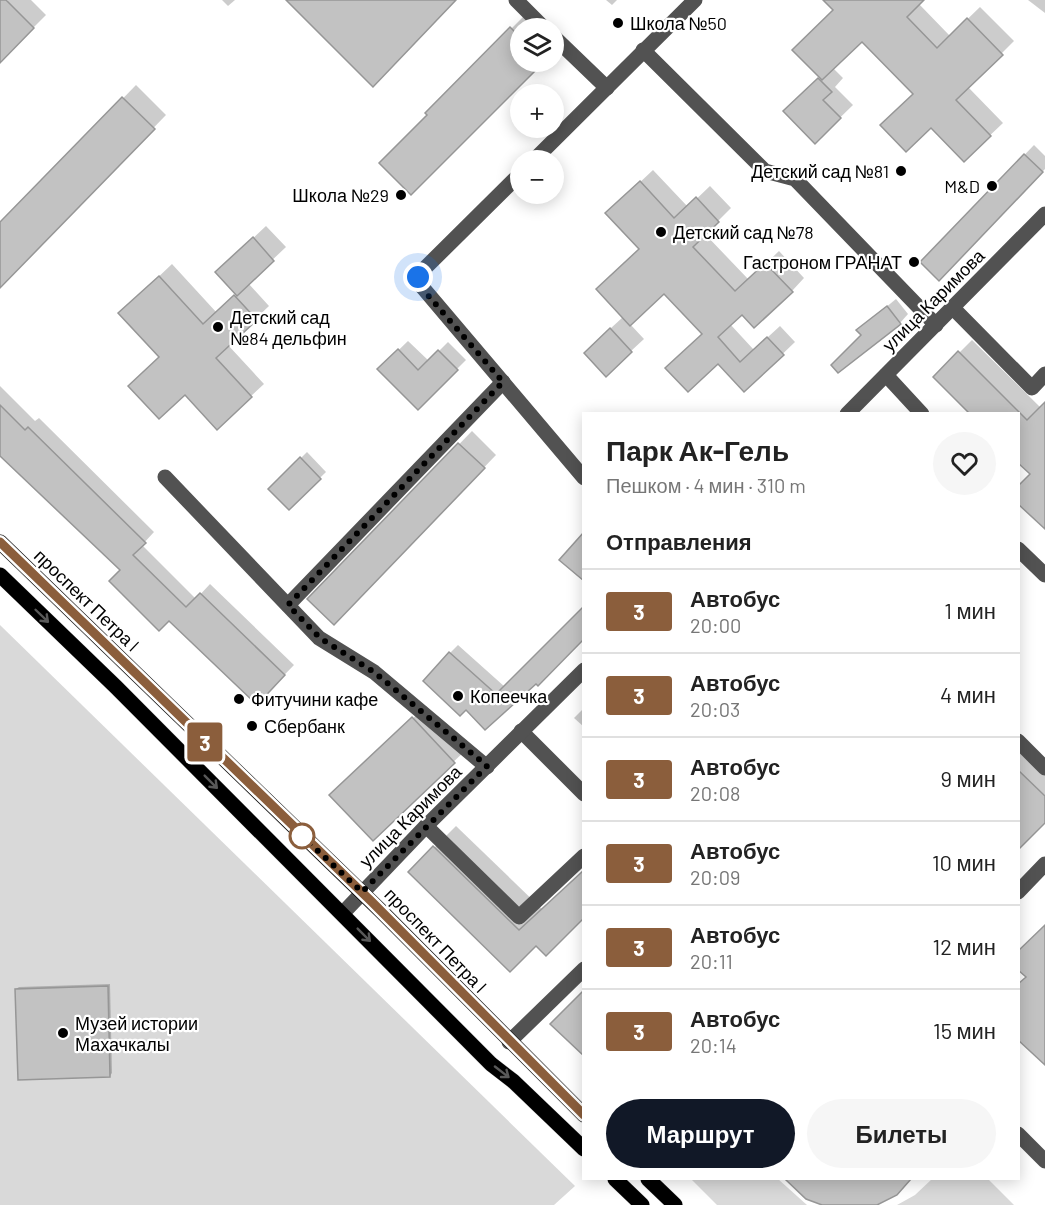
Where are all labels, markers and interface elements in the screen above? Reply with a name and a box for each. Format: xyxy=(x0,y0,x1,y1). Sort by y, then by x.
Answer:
place label: Школа №50 xyxy=(630,12,727,34)
marker: Школа №50 xyxy=(611,16,625,30)
map controls xyxy=(510,18,564,204)
button: layers xyxy=(510,18,564,72)
button: + xyxy=(510,84,564,138)
button: − xyxy=(510,150,564,204)
place label: Детский сад №81 xyxy=(751,160,889,182)
marker: Детский сад №81 xyxy=(894,164,908,178)
place label: M&D xyxy=(944,175,980,197)
marker: M&D xyxy=(985,179,999,193)
place label: Школа №29 xyxy=(292,184,389,206)
marker: Школа №29 xyxy=(394,188,408,202)
place label: Детский сад №78 xyxy=(673,221,814,243)
marker: Детский сад №78 xyxy=(654,225,668,239)
street label: улица Каримова xyxy=(877,244,989,356)
place label: Гастроном ГРАНАТ xyxy=(743,251,902,273)
marker: Гастроном ГРАНАТ xyxy=(907,255,921,269)
your location xyxy=(403,262,433,292)
place label: Детский сад №84 дельфин xyxy=(230,306,347,349)
marker: Детский сад №84 дельфин xyxy=(211,320,225,334)
button: heart xyxy=(933,432,996,495)
text: Парк Ак-Гель xyxy=(606,433,789,467)
text: Пешком · 4 мин · 310 m xyxy=(606,473,806,497)
text: Отправления xyxy=(606,528,752,554)
street label: проспект Петра I xyxy=(30,544,144,656)
text: Автобус xyxy=(690,585,780,611)
text: 1 мин xyxy=(944,597,996,623)
text: 3 xyxy=(633,599,645,624)
one-way arrow xyxy=(34,608,49,622)
text: 20:00 xyxy=(690,613,741,637)
text: Автобус xyxy=(690,669,780,695)
text: 4 мин xyxy=(940,681,996,707)
text: 3 xyxy=(633,683,645,708)
place label: Копеечка xyxy=(470,685,548,707)
place label: Фитучини кафе xyxy=(251,688,378,710)
marker: Копеечка xyxy=(451,689,465,703)
marker: Фитучини кафе xyxy=(232,692,246,706)
text: 20:03 xyxy=(690,697,740,721)
place label: Сбербанк xyxy=(264,715,345,737)
marker: Сбербанк xyxy=(245,719,259,733)
line badge: 3 xyxy=(186,722,224,762)
text: 3 xyxy=(199,730,211,755)
text: Автобус xyxy=(690,753,780,779)
street label: улица Каримова xyxy=(354,760,466,872)
text: 9 мин xyxy=(941,765,996,791)
text: 3 xyxy=(633,767,645,792)
one-way arrow xyxy=(203,774,218,789)
text: 20:08 xyxy=(690,781,741,805)
unlabelled marker xyxy=(289,823,315,849)
text: Автобус xyxy=(690,837,780,863)
text: 10 мин xyxy=(932,849,996,875)
text: 3 xyxy=(633,851,645,876)
text: 20:09 xyxy=(690,865,741,889)
street label: проспект Петра I xyxy=(380,883,492,997)
text: Автобус xyxy=(690,921,780,947)
one-way arrow xyxy=(356,927,371,942)
text: 12 мин xyxy=(933,933,996,959)
text: 3 xyxy=(633,935,645,960)
text: 20:11 xyxy=(690,949,733,973)
text: Автобус xyxy=(690,1005,780,1031)
place label: Музей истории Махачкалы xyxy=(75,1012,198,1055)
text: 15 мин xyxy=(933,1017,996,1043)
text: 3 xyxy=(633,1019,645,1044)
marker: Музей истории Махачкалы xyxy=(56,1026,70,1040)
text: 20:14 xyxy=(690,1033,737,1057)
one-way arrow xyxy=(494,1066,510,1079)
button: Маршрут xyxy=(606,1099,795,1168)
button: Билеты xyxy=(807,1099,996,1168)

